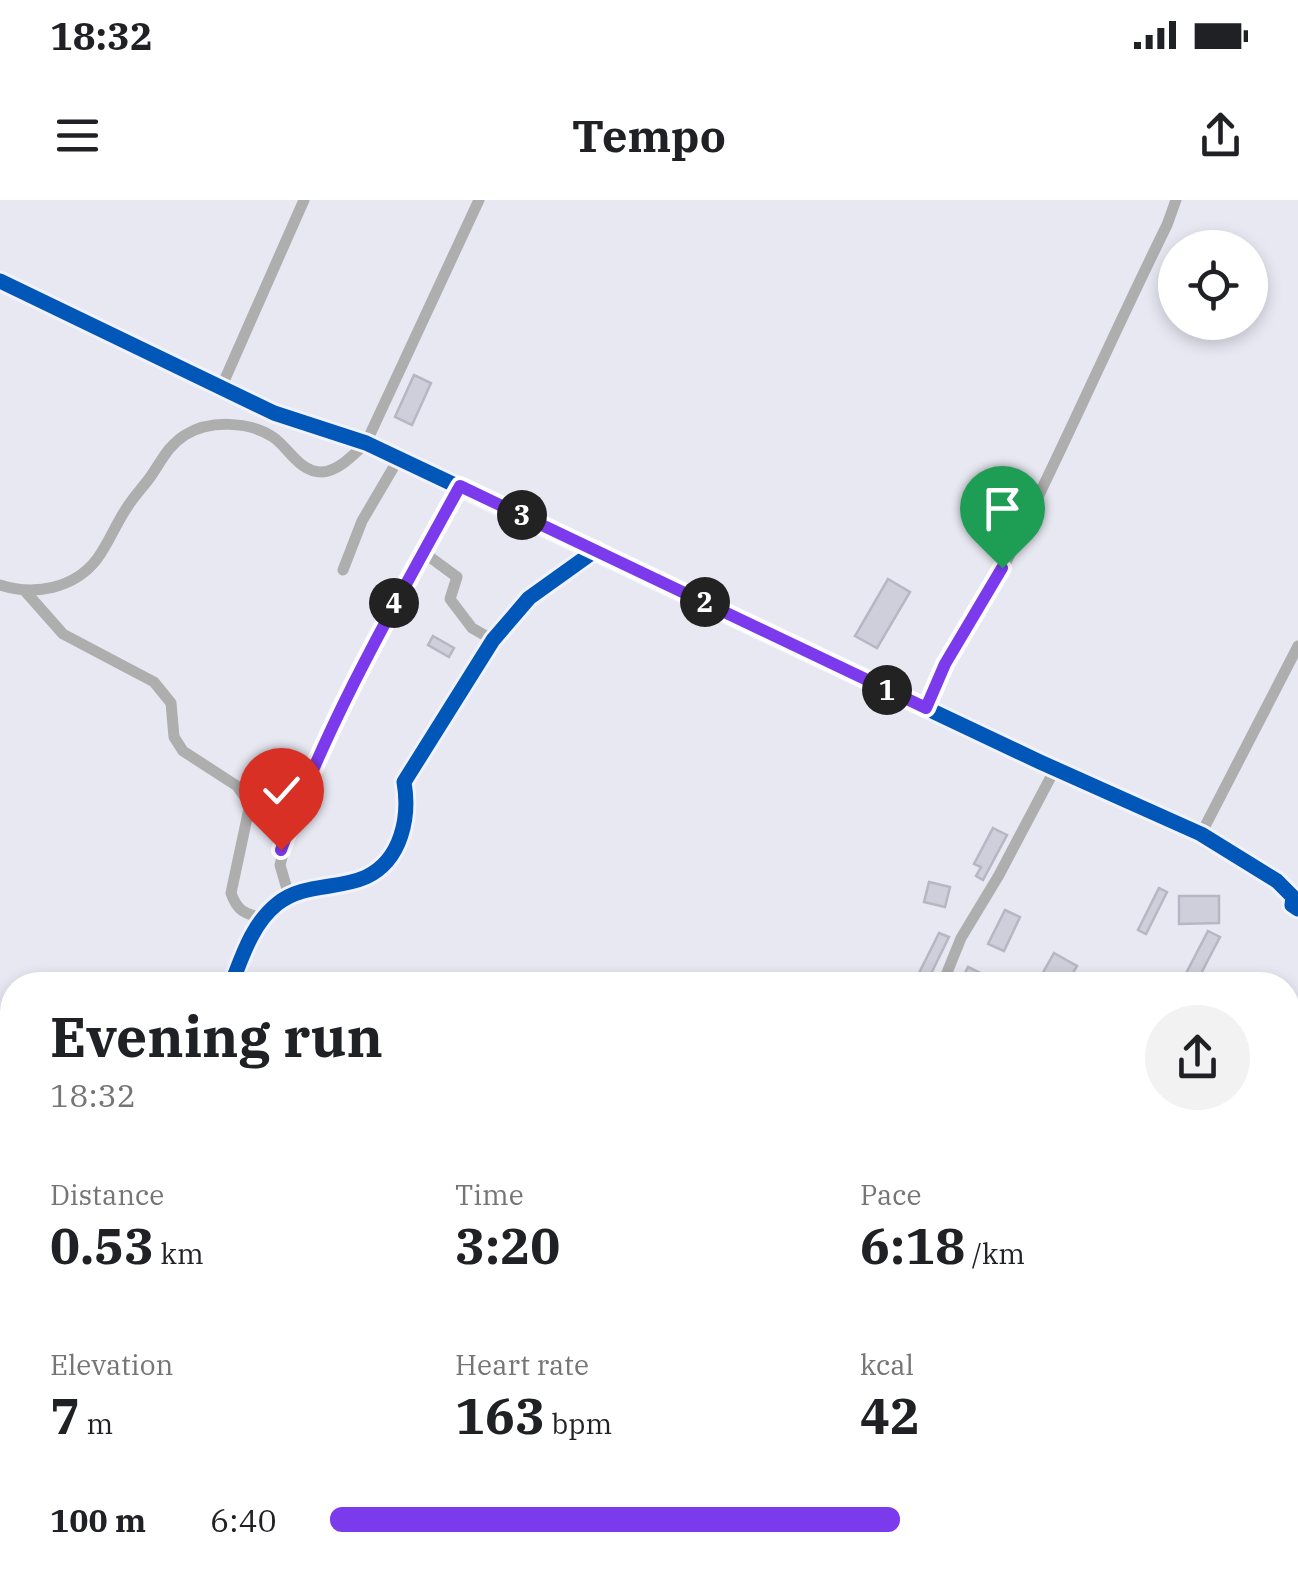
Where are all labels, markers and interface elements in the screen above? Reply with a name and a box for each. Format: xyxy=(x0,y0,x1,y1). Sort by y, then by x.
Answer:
text: 18:32 xyxy=(50,11,153,60)
text: Tempo xyxy=(572,106,726,164)
icon: menu xyxy=(50,108,105,163)
icon: share xyxy=(1193,108,1248,163)
map controls xyxy=(1158,230,1268,340)
button: locate xyxy=(1158,230,1268,340)
pin xyxy=(960,466,1045,569)
icon: arrive xyxy=(975,481,1030,536)
pin: 3 xyxy=(497,490,547,540)
text: 3 xyxy=(514,496,530,533)
pin: 2 xyxy=(680,577,730,627)
pin: 4 xyxy=(369,578,419,628)
text: 2 xyxy=(697,583,713,620)
text: 4 xyxy=(386,584,402,621)
pin: 1 xyxy=(862,665,912,715)
text: 1 xyxy=(879,671,895,708)
pin xyxy=(239,748,324,851)
icon: check xyxy=(254,763,309,818)
text: Evening run xyxy=(50,1001,383,1072)
button: share xyxy=(1145,1005,1250,1110)
text: 18:32 xyxy=(50,1074,136,1116)
text: Distance xyxy=(50,1176,164,1213)
text: Time xyxy=(455,1176,524,1213)
text: Pace xyxy=(860,1176,922,1213)
text: 0.53 xyxy=(50,1213,154,1278)
text: 3:20 xyxy=(455,1213,560,1278)
text: 6:18 xyxy=(860,1213,965,1278)
text: km xyxy=(154,1235,204,1272)
text: /km xyxy=(965,1235,1025,1272)
text: Elevation xyxy=(50,1346,173,1383)
text: Heart rate xyxy=(455,1346,589,1383)
text: kcal xyxy=(860,1346,914,1383)
text: 7 xyxy=(50,1383,80,1448)
text: 163 xyxy=(455,1383,545,1448)
text: 42 xyxy=(860,1383,920,1448)
text: m xyxy=(80,1405,113,1442)
text: bpm xyxy=(545,1405,612,1442)
text: 100 m xyxy=(50,1499,146,1541)
text: 6:40 xyxy=(210,1499,277,1541)

